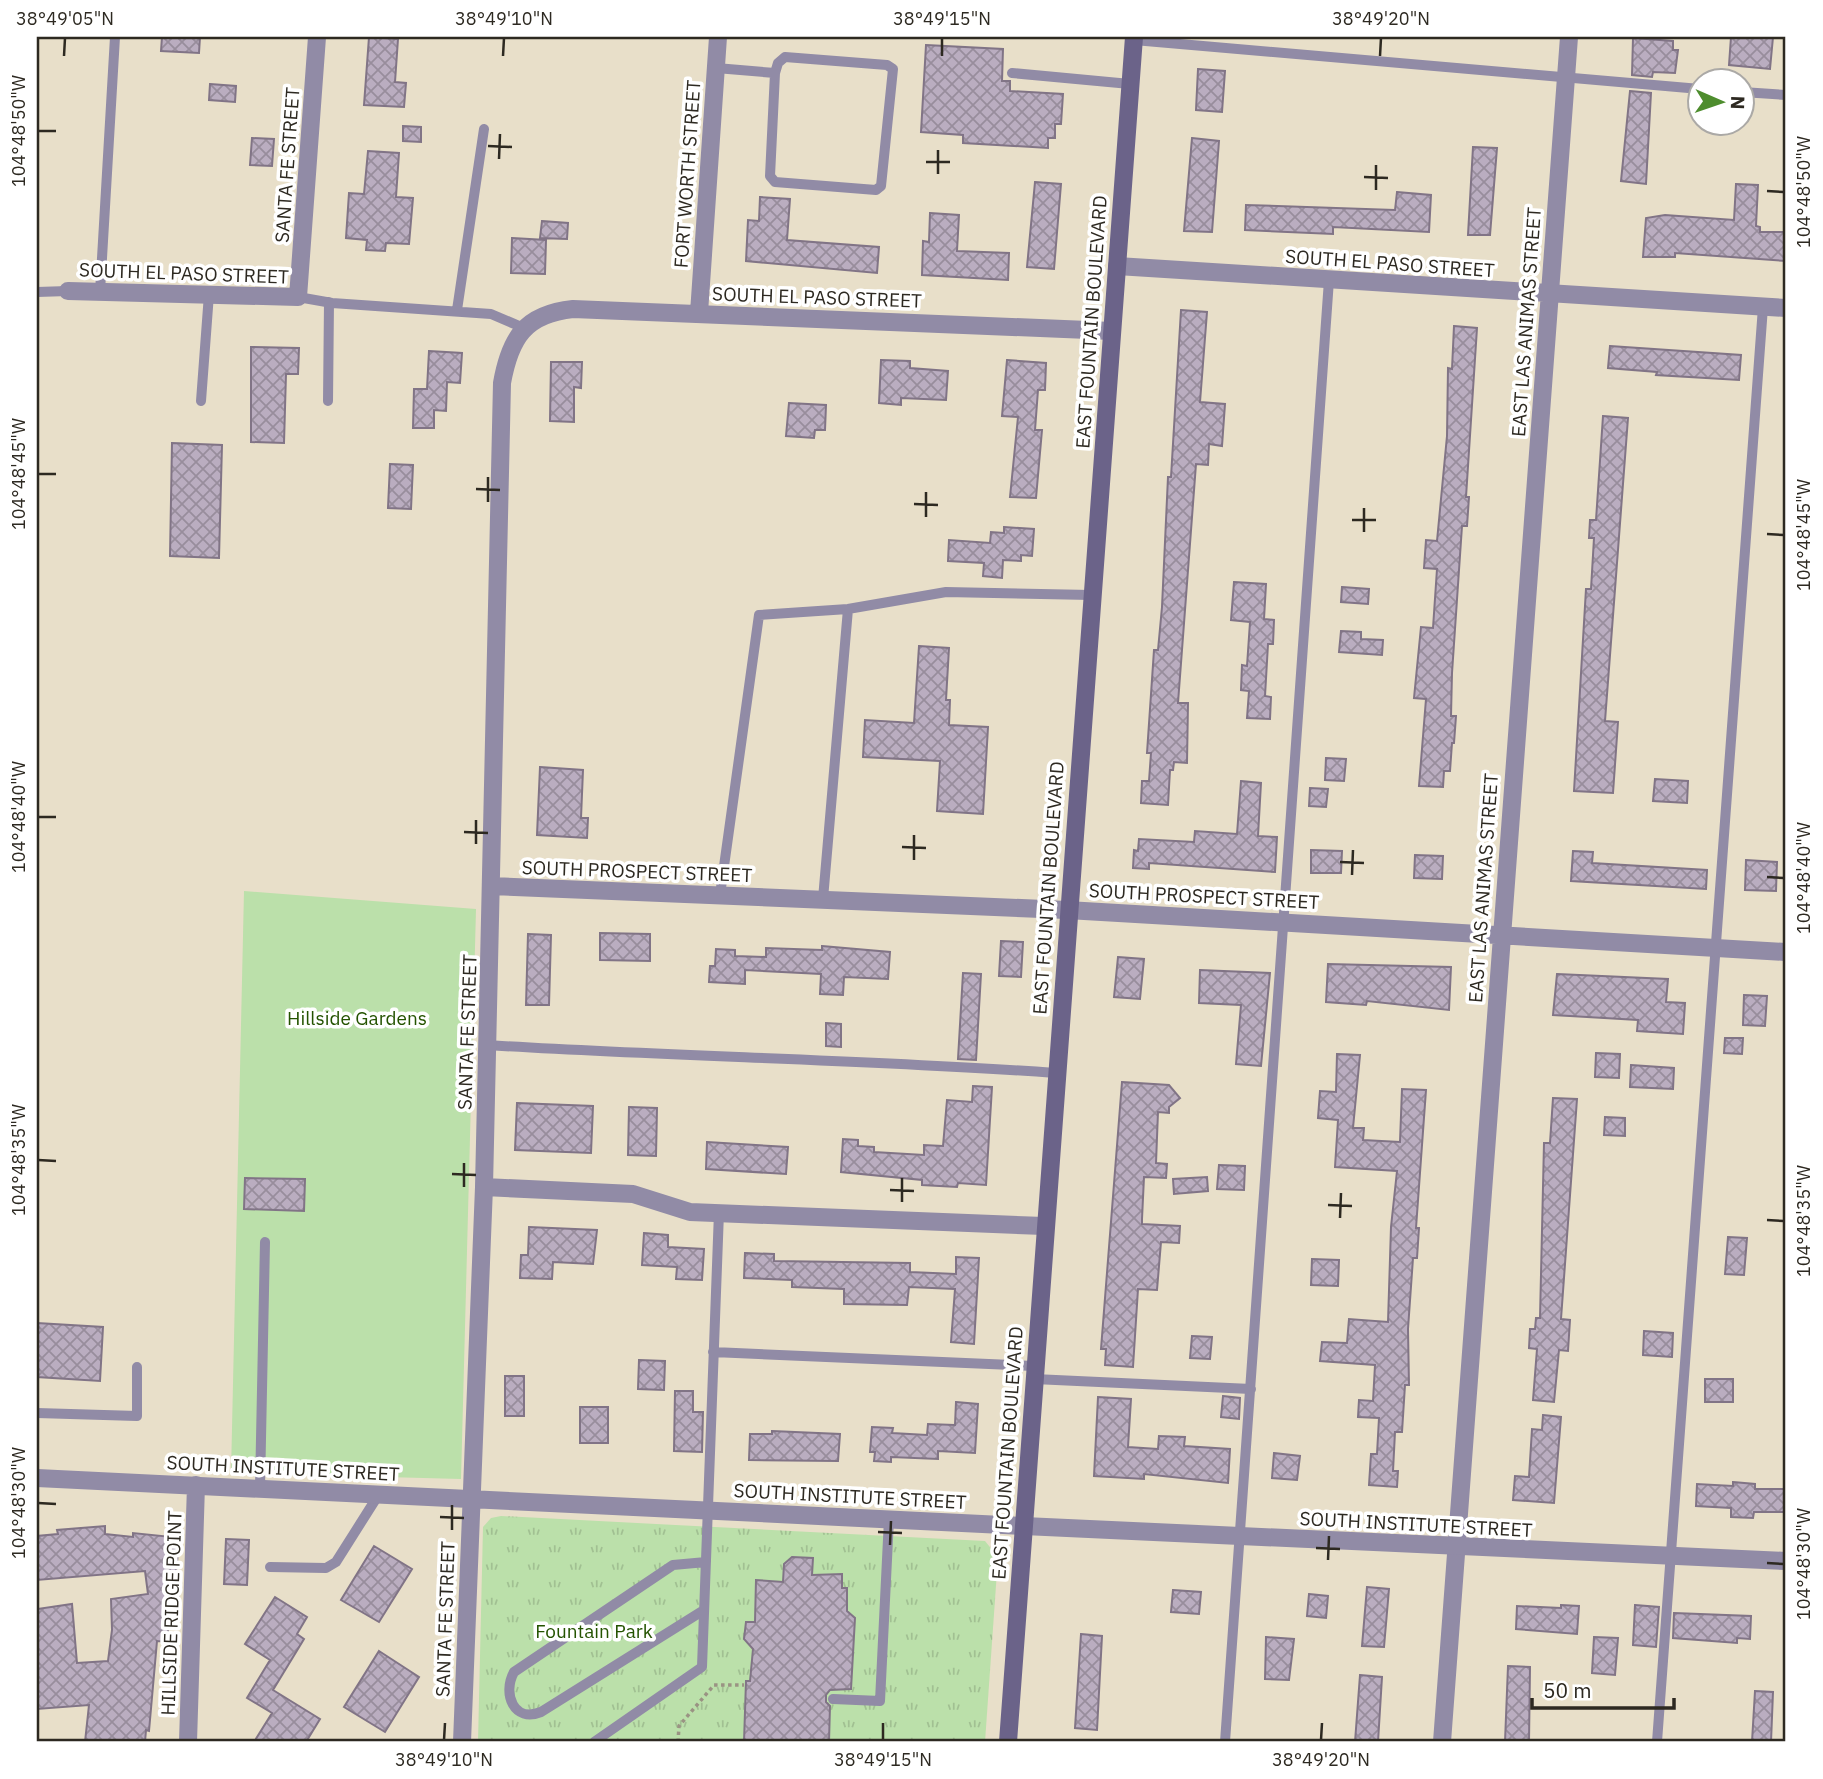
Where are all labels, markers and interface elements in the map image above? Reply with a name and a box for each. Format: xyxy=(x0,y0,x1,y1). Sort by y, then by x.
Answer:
text: 38°49'05"N xyxy=(16,7,114,30)
text: 38°49'10"N xyxy=(455,7,553,30)
text: 38°49'15"N xyxy=(893,7,991,30)
text: 38°49'20"N xyxy=(1332,7,1430,30)
north arrow xyxy=(1686,66,1756,136)
text: 104°48'50"W xyxy=(7,75,30,187)
street label: FORT WORTH STREET xyxy=(668,79,706,269)
street label: SANTA FE STREET xyxy=(270,86,304,244)
text: N xyxy=(1726,95,1750,110)
text: 104°48'50"W xyxy=(1792,136,1815,248)
street label: EAST FOUNTAIN BOULEVARD xyxy=(1070,195,1112,449)
street label: EAST LAS ANIMAS STREET xyxy=(1506,206,1546,438)
street label: SOUTH EL PASO STREET xyxy=(1284,244,1496,282)
street label: SOUTH EL PASO STREET xyxy=(79,257,289,289)
street label: SOUTH EL PASO STREET xyxy=(712,281,922,313)
text: 104°48'45"W xyxy=(7,418,30,530)
text: 104°48'45"W xyxy=(1792,479,1815,591)
text: 104°48'40"W xyxy=(7,761,30,873)
street label: EAST FOUNTAIN BOULEVARD xyxy=(1027,761,1069,1015)
street label: EAST LAS ANIMAS STREET xyxy=(1463,772,1503,1004)
text: 104°48'40"W xyxy=(1792,822,1815,934)
street label: SOUTH PROSPECT STREET xyxy=(521,855,753,887)
street label: SOUTH PROSPECT STREET xyxy=(1088,878,1320,914)
street label: SANTA FE STREET xyxy=(452,954,482,1110)
park label: Hillside Gardens xyxy=(287,1006,427,1030)
text: 104°48'35"W xyxy=(7,1104,30,1216)
text: 104°48'35"W xyxy=(1792,1165,1815,1277)
street label: EAST FOUNTAIN BOULEVARD xyxy=(986,1326,1028,1580)
text: 104°48'30"W xyxy=(7,1447,30,1559)
street label: SOUTH INSTITUTE STREET xyxy=(166,1450,400,1486)
street label: SOUTH INSTITUTE STREET xyxy=(733,1478,967,1514)
street label: SOUTH INSTITUTE STREET xyxy=(1299,1506,1533,1542)
text: 104°48'30"W xyxy=(1792,1508,1815,1620)
street label: HILLSIDE RIDGE POINT xyxy=(155,1510,187,1716)
street label: SANTA FE STREET xyxy=(430,1541,460,1697)
park label: Fountain Park xyxy=(535,1619,653,1643)
scale bar xyxy=(1532,1667,1674,1711)
text: 50 m xyxy=(1543,1676,1592,1704)
text: 38°49'10"N xyxy=(395,1748,493,1771)
text: 38°49'15"N xyxy=(834,1748,932,1771)
text: 38°49'20"N xyxy=(1272,1748,1370,1771)

